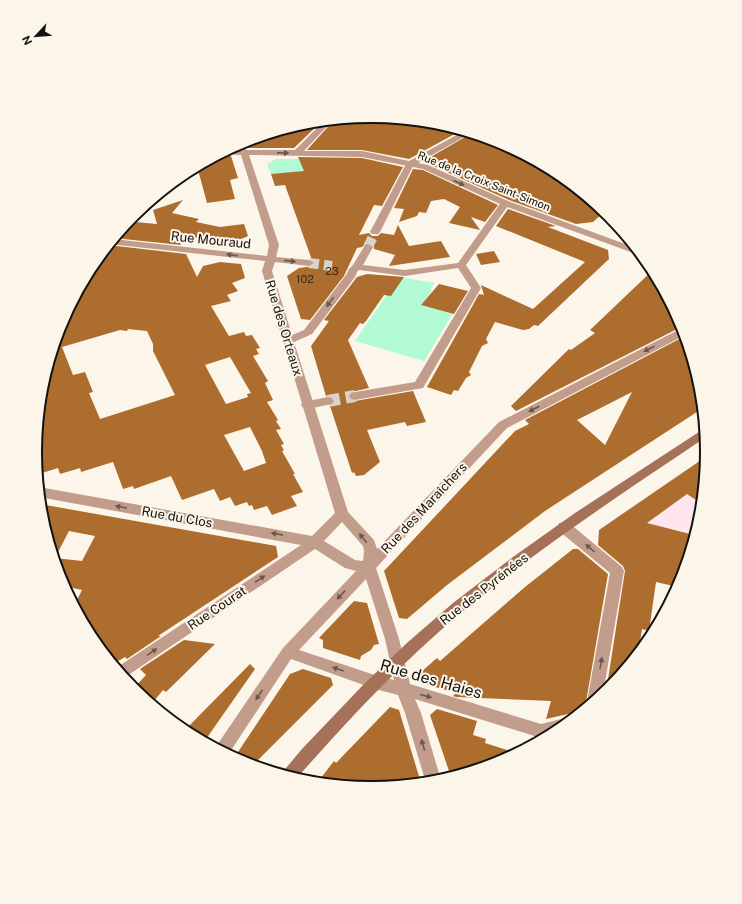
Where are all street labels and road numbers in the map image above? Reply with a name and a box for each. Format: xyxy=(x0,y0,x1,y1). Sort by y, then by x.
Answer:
street label: Rue de la Croix Saint-Simon xyxy=(416,149,552,213)
street label: Rue Mouraud xyxy=(170,228,252,252)
street label: Rue des Orteaux xyxy=(262,278,306,378)
street label: Rue des Maraîchers xyxy=(378,460,470,556)
street label: Rue du Clos xyxy=(141,503,213,531)
street label: Rue des Pyrénées xyxy=(437,550,531,628)
street label: Rue Courat xyxy=(185,583,249,633)
street label: Rue des Haies xyxy=(378,655,484,703)

